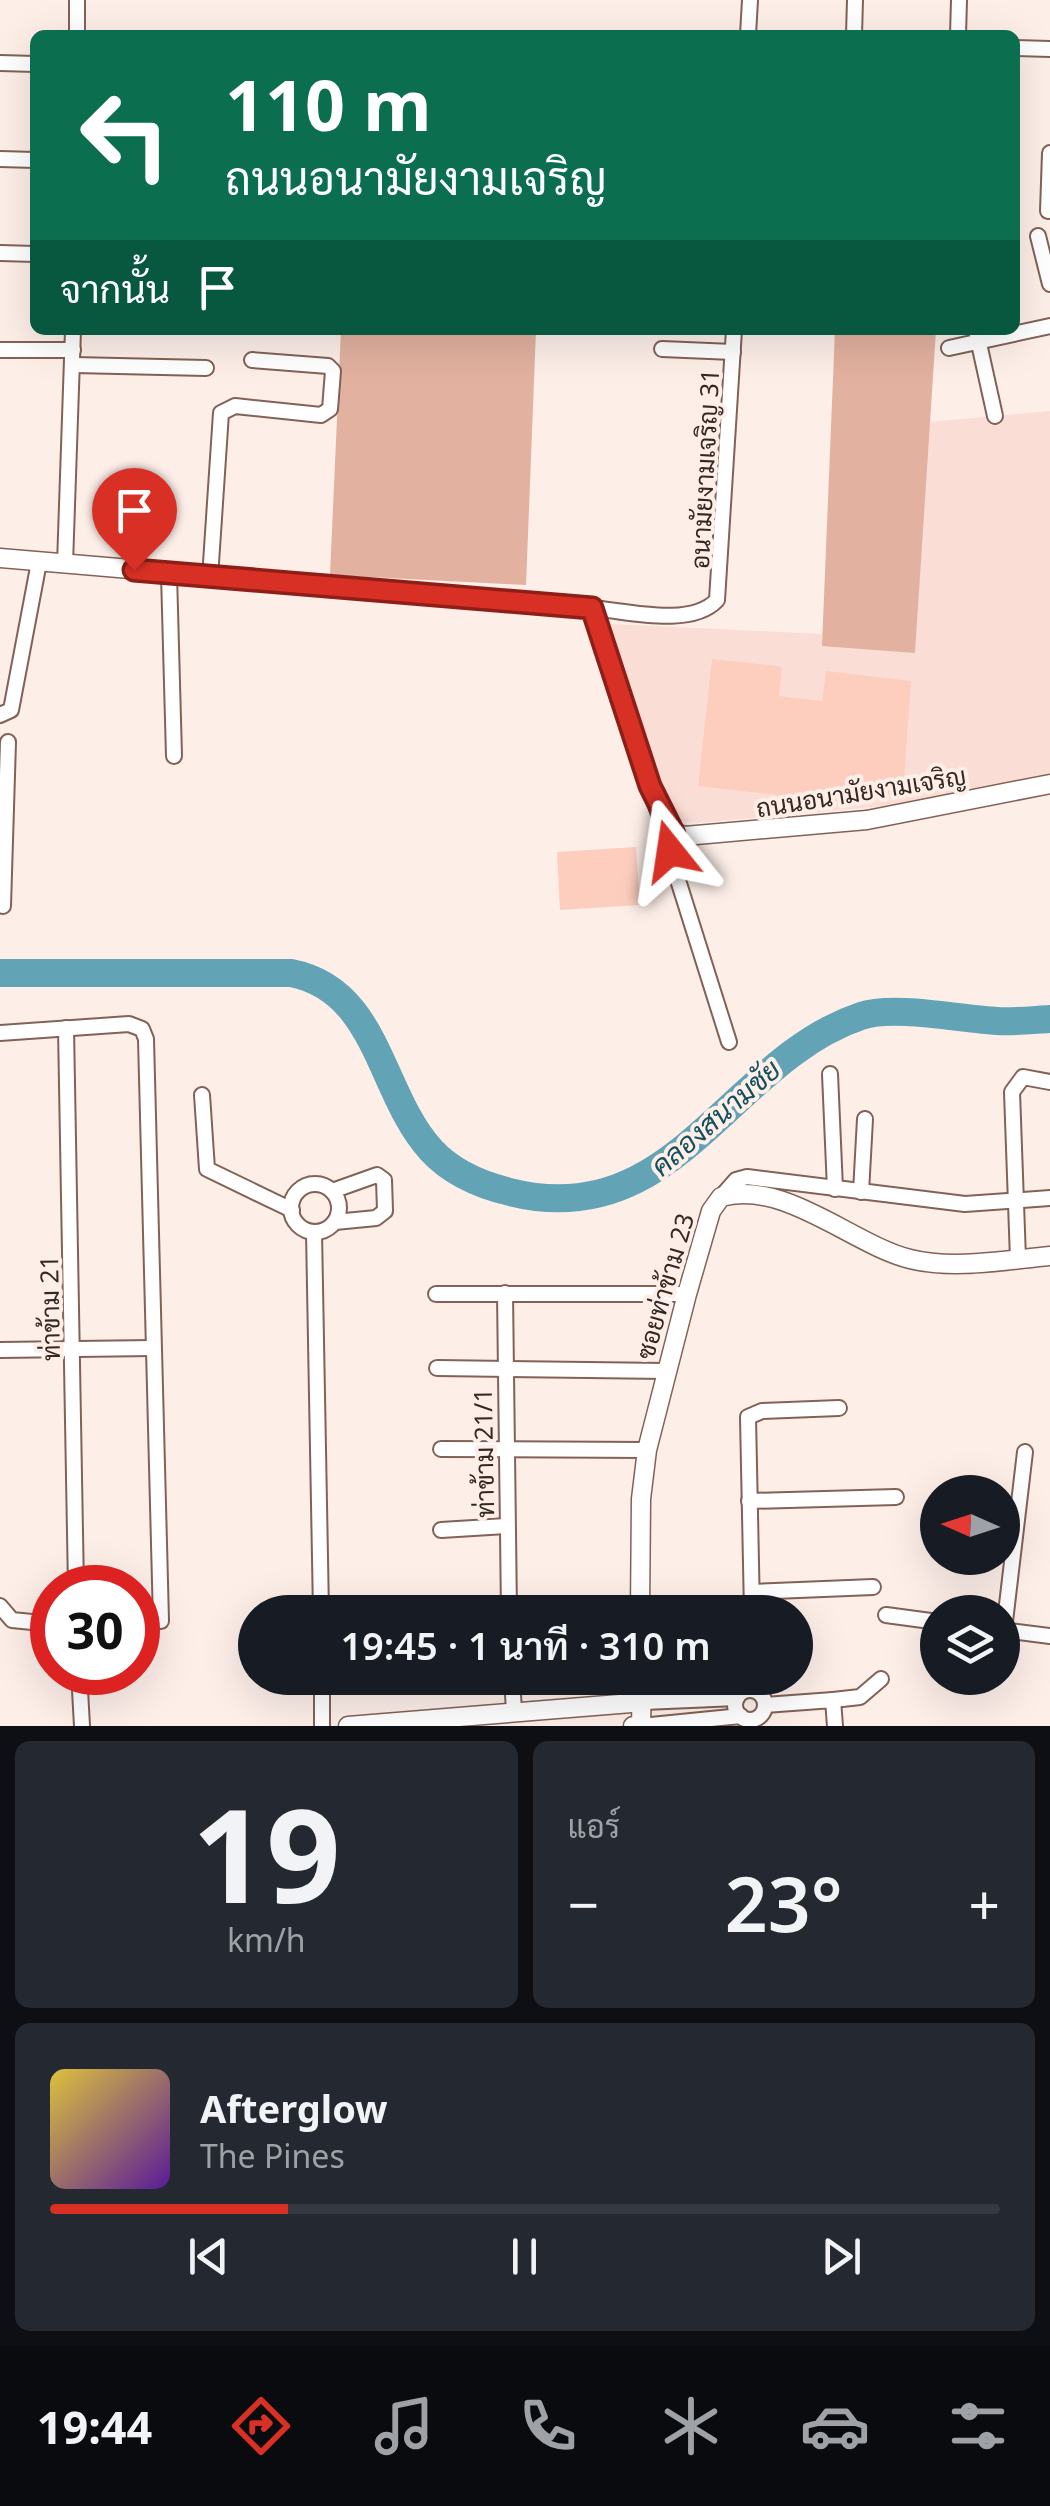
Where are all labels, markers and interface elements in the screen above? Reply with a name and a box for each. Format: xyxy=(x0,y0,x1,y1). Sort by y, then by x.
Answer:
text: 110 m xyxy=(225,56,432,152)
icon: left xyxy=(60,70,190,200)
text: ถนนอนามัยงามเจริญ xyxy=(225,147,607,208)
icon: arrive xyxy=(190,260,245,315)
text: จากนั้น xyxy=(60,262,170,314)
street label: อนามัยงามเจริญ 31 xyxy=(682,368,726,570)
pin xyxy=(92,468,177,571)
icon: arrive xyxy=(107,483,162,538)
street label: ถนนอนามัยงามเจริญ xyxy=(754,758,968,824)
position arrow xyxy=(618,799,722,903)
water label: คลองสนามชัย xyxy=(642,1050,788,1184)
street label: ซอยท่าข้าม 23 xyxy=(627,1209,701,1363)
street label: ท่าข้าม 21 xyxy=(31,1255,67,1361)
street label: ท่าข้าม 21/1 xyxy=(465,1388,501,1518)
north arrow xyxy=(920,1475,1020,1575)
map controls xyxy=(920,1475,1020,1695)
speed limit sign: 30 xyxy=(30,1565,160,1695)
button: layers xyxy=(920,1595,1020,1695)
text: 19:45 · 1 นาที · 310 m xyxy=(340,1619,711,1671)
text: 19 xyxy=(192,1764,341,1941)
text: แอร์ xyxy=(568,1804,620,1847)
text: 23° xyxy=(725,1852,843,1954)
text: − xyxy=(568,1866,599,1941)
text: + xyxy=(969,1866,1000,1941)
text: km/h xyxy=(227,1918,306,1961)
text: Afterglow xyxy=(200,2082,388,2134)
text: The Pines xyxy=(200,2134,345,2177)
icon: previous xyxy=(181,2229,236,2284)
icon: pause xyxy=(497,2229,552,2284)
icon: next xyxy=(814,2229,869,2284)
icon: directions xyxy=(226,2391,296,2461)
icon: music xyxy=(369,2391,439,2461)
icon: phone xyxy=(513,2391,583,2461)
icon: climate xyxy=(656,2391,726,2461)
icon: car xyxy=(800,2391,870,2461)
icon: filters xyxy=(943,2391,1013,2461)
text: 19:44 xyxy=(37,2396,152,2457)

